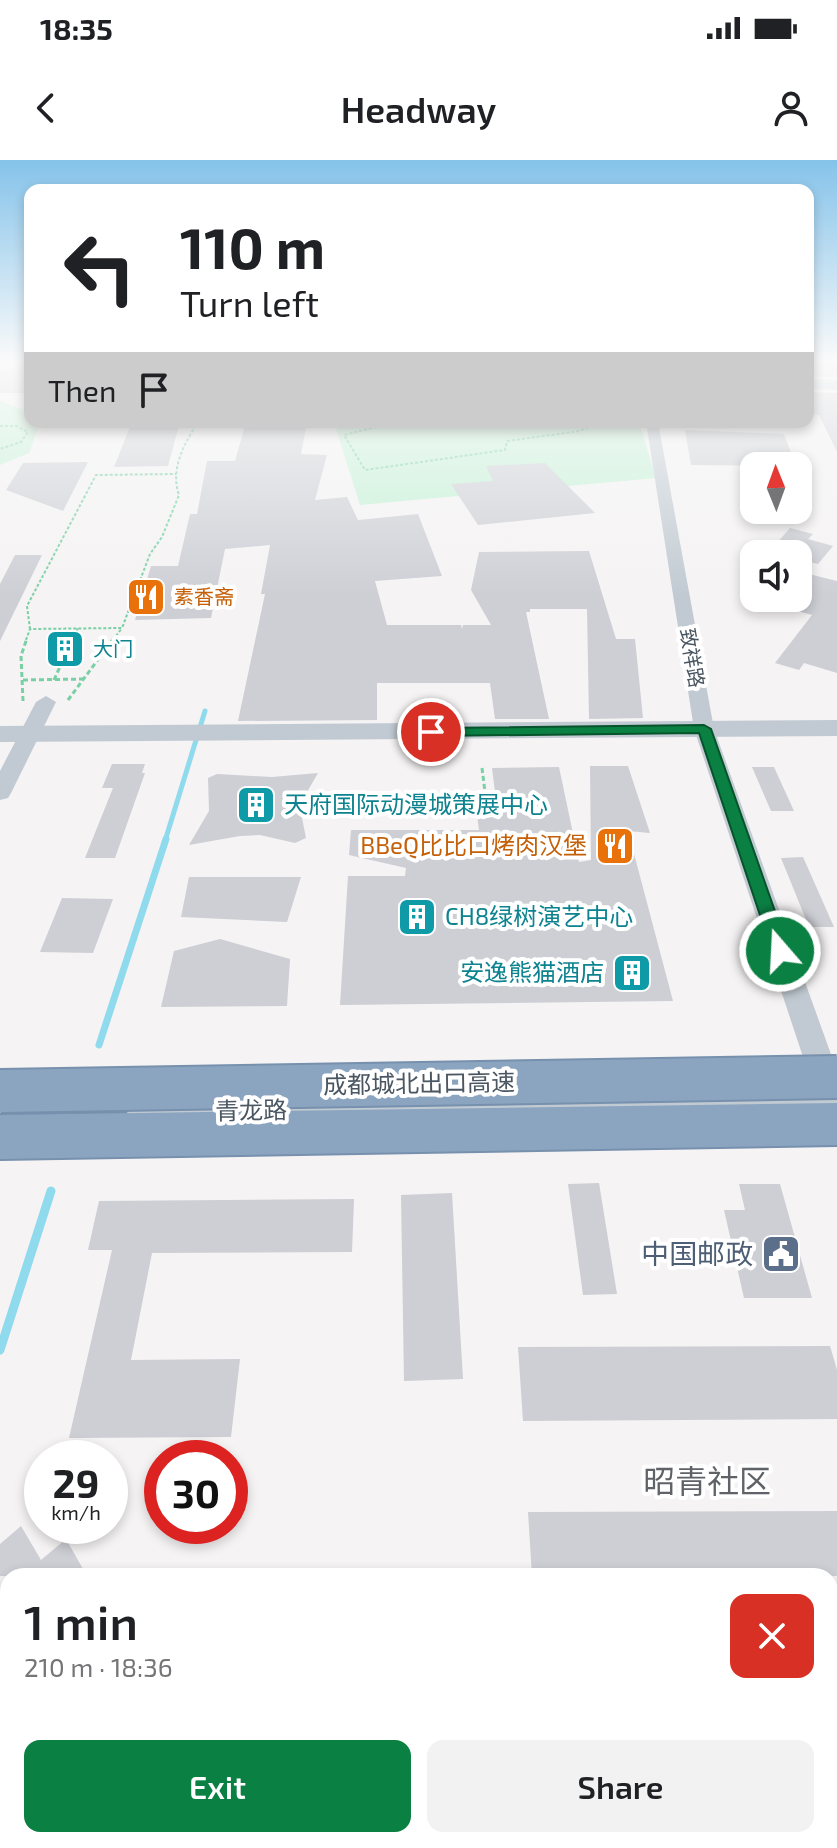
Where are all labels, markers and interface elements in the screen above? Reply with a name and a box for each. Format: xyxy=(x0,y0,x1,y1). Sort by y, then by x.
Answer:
text: 18:35 xyxy=(40,10,113,46)
icon: back xyxy=(24,86,68,130)
icon: person xyxy=(769,86,813,130)
text: Headway xyxy=(341,87,496,130)
text: 110 m xyxy=(180,213,325,280)
icon: left xyxy=(48,216,152,320)
text: Turn left xyxy=(180,281,319,324)
icon: arrive xyxy=(132,368,176,412)
text: Then xyxy=(48,372,116,408)
north arrow xyxy=(740,452,812,524)
map controls xyxy=(740,452,812,612)
button: sound xyxy=(740,540,812,612)
restaurant icon: 素香斋 xyxy=(125,576,167,618)
place label: 素香斋 xyxy=(174,584,234,608)
street label: 致祥路 xyxy=(676,626,710,689)
building icon: 大门 xyxy=(44,628,86,670)
place label: 大门 xyxy=(93,636,133,660)
pin xyxy=(397,698,465,766)
icon: arrive xyxy=(409,710,453,754)
building icon: 天府国际动漫城策展中心 xyxy=(235,784,277,826)
place label: 天府国际动漫城策展中心 xyxy=(284,789,548,818)
restaurant icon: BBeQ比比口烤肉汉堡 xyxy=(594,825,636,867)
place label: BBeQ比比口烤肉汉堡 xyxy=(360,830,587,859)
building icon: CH8绿树演艺中心 xyxy=(396,896,438,938)
place label: CH8绿树演艺中心 xyxy=(445,901,633,930)
position arrow xyxy=(738,909,822,993)
building icon: 安逸熊猫酒店 xyxy=(611,952,653,994)
place label: 安逸熊猫酒店 xyxy=(460,957,604,986)
street label: 成都城北出口高速 xyxy=(323,1066,515,1099)
street label: 青龙路 xyxy=(215,1094,287,1125)
public building icon: 中国邮政 xyxy=(760,1233,802,1275)
place label: 中国邮政 xyxy=(641,1236,753,1270)
speed limit sign: 30 xyxy=(144,1440,248,1544)
text: 29 xyxy=(53,1458,99,1506)
district label: 昭青社区 xyxy=(643,1461,771,1499)
text: km/h xyxy=(51,1500,101,1524)
text: 1 min xyxy=(24,1592,138,1650)
button: close xyxy=(730,1594,814,1678)
text: 210 m · 18:36 xyxy=(24,1651,173,1682)
button: Exit xyxy=(24,1740,411,1832)
button: Share xyxy=(427,1740,814,1832)

